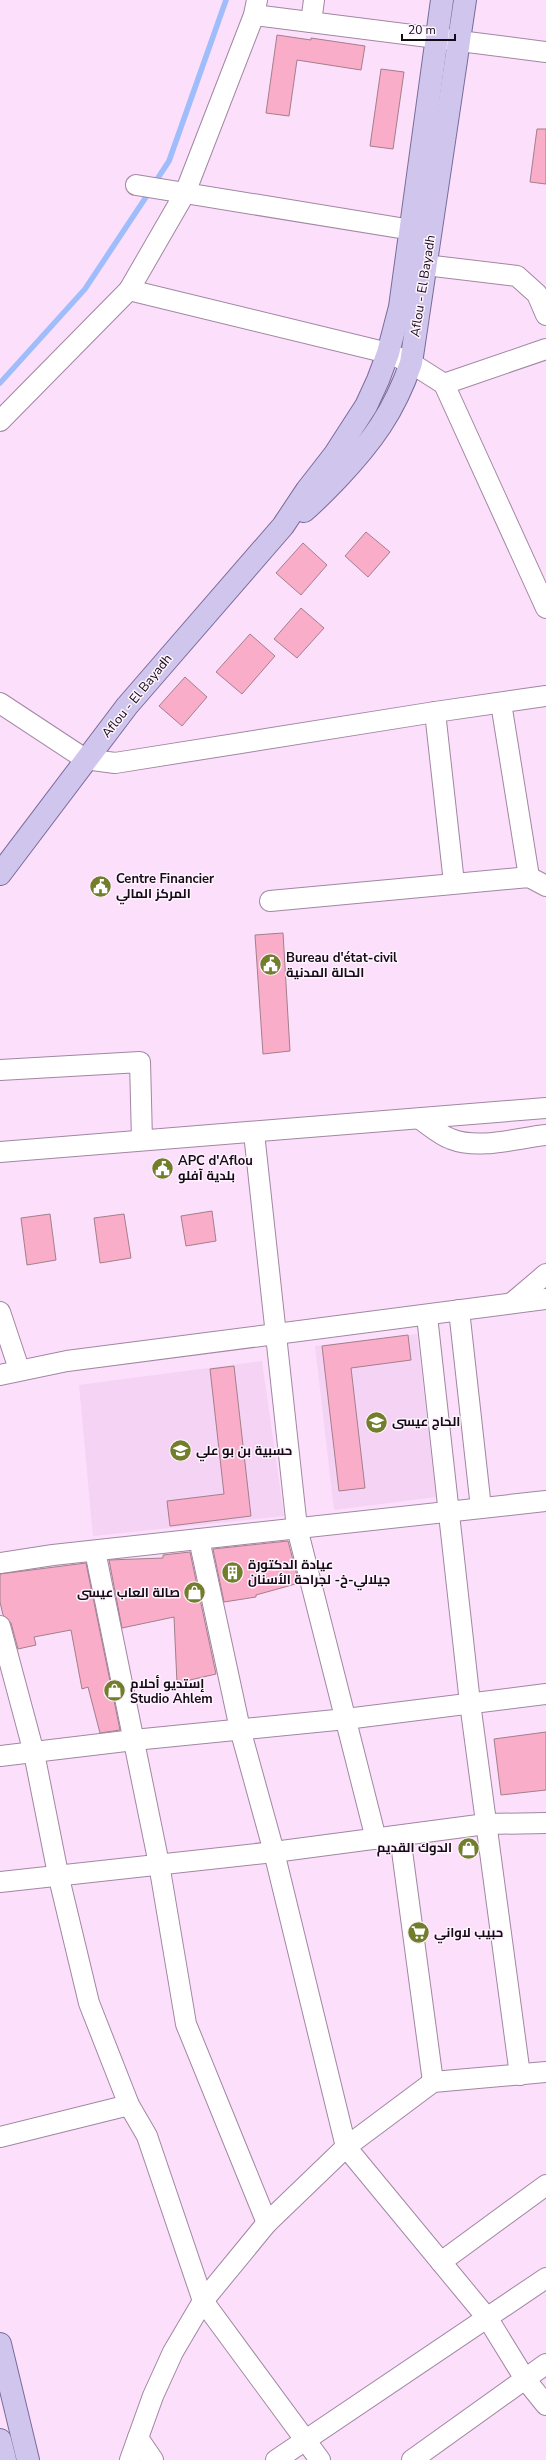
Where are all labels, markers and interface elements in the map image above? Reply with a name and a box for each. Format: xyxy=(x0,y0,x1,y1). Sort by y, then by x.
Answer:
scale bar xyxy=(402,16,455,42)
text: 20 m xyxy=(408,22,436,38)
street label: Aflou - El Bayadh xyxy=(406,234,440,338)
street label: Aflou - El Bayadh xyxy=(98,650,176,742)
place label: Centre Financier المركز المالي xyxy=(116,870,215,905)
public building icon: Centre Financier المركز المالي xyxy=(88,873,114,899)
place label: Bureau d'état-civil الحالة المدنية xyxy=(286,949,398,982)
public building icon: Bureau d'état-civil الحالة المدنية xyxy=(258,952,284,978)
place label: APC d'Aflou بلدية آفلو xyxy=(178,1152,253,1185)
public building icon: APC d'Aflou بلدية آفلو xyxy=(149,1155,175,1181)
school or university icon: الحاج عيسى xyxy=(363,1409,389,1435)
place label: الحاج عيسى xyxy=(392,1413,460,1431)
school or university icon: حسبية بن بو علي xyxy=(167,1438,193,1464)
place label: حسبية بن بو علي xyxy=(196,1442,292,1462)
place label: عيادة الدكتورة جيلالي-خ- لجراحة الأسنان xyxy=(248,1556,390,1591)
building icon: عيادة الدكتورة جيلالي-خ- لجراحة الأسنان xyxy=(220,1559,246,1585)
shop icon: صالة العاب عيسى xyxy=(182,1580,208,1606)
place label: صالة العاب عيسى xyxy=(77,1584,180,1602)
place label: إستديو أحلام Studio Ahlem xyxy=(130,1675,213,1708)
shop icon: إستديو أحلام Studio Ahlem xyxy=(102,1678,128,1704)
shop icon: الدوك القديم xyxy=(455,1835,481,1861)
place label: الدوك القديم xyxy=(377,1839,452,1857)
supermarket icon: حبيب لاواني xyxy=(405,1920,431,1946)
place label: حبيب لاواني xyxy=(434,1924,503,1944)

